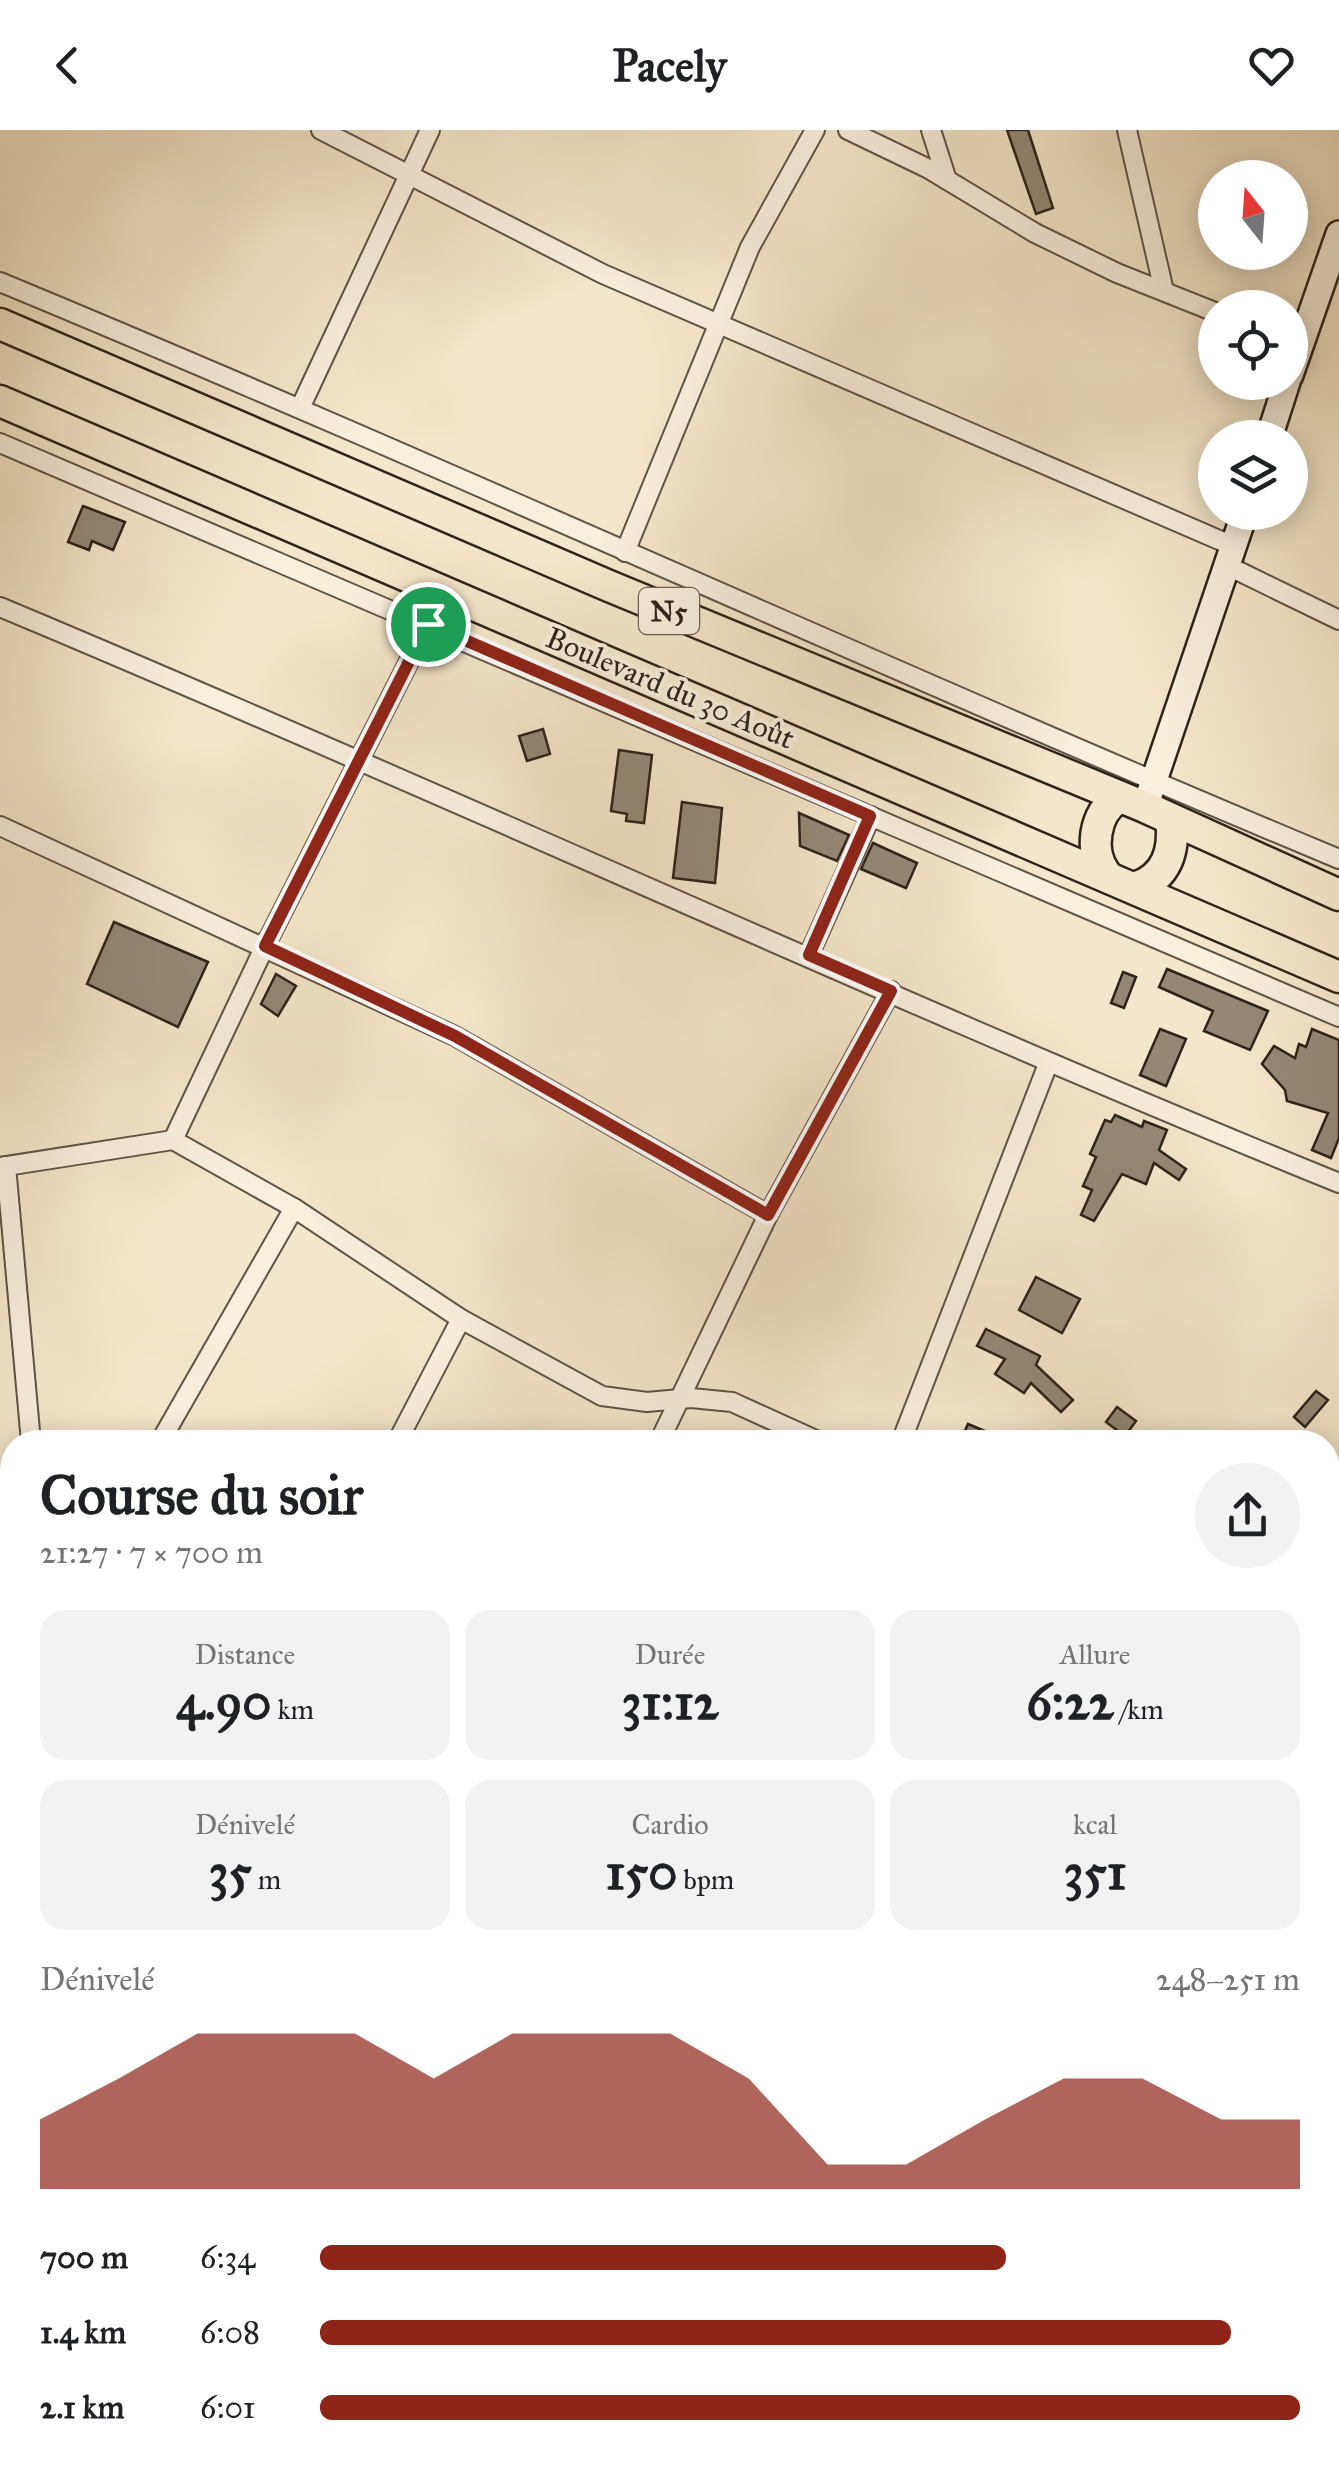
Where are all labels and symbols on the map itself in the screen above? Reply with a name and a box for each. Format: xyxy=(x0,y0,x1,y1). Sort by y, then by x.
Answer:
north arrow xyxy=(1198,160,1308,270)
pin xyxy=(386,582,471,667)
road number: N5 xyxy=(639,588,699,634)
street label: Boulevard du 30 Août xyxy=(540,619,800,757)

